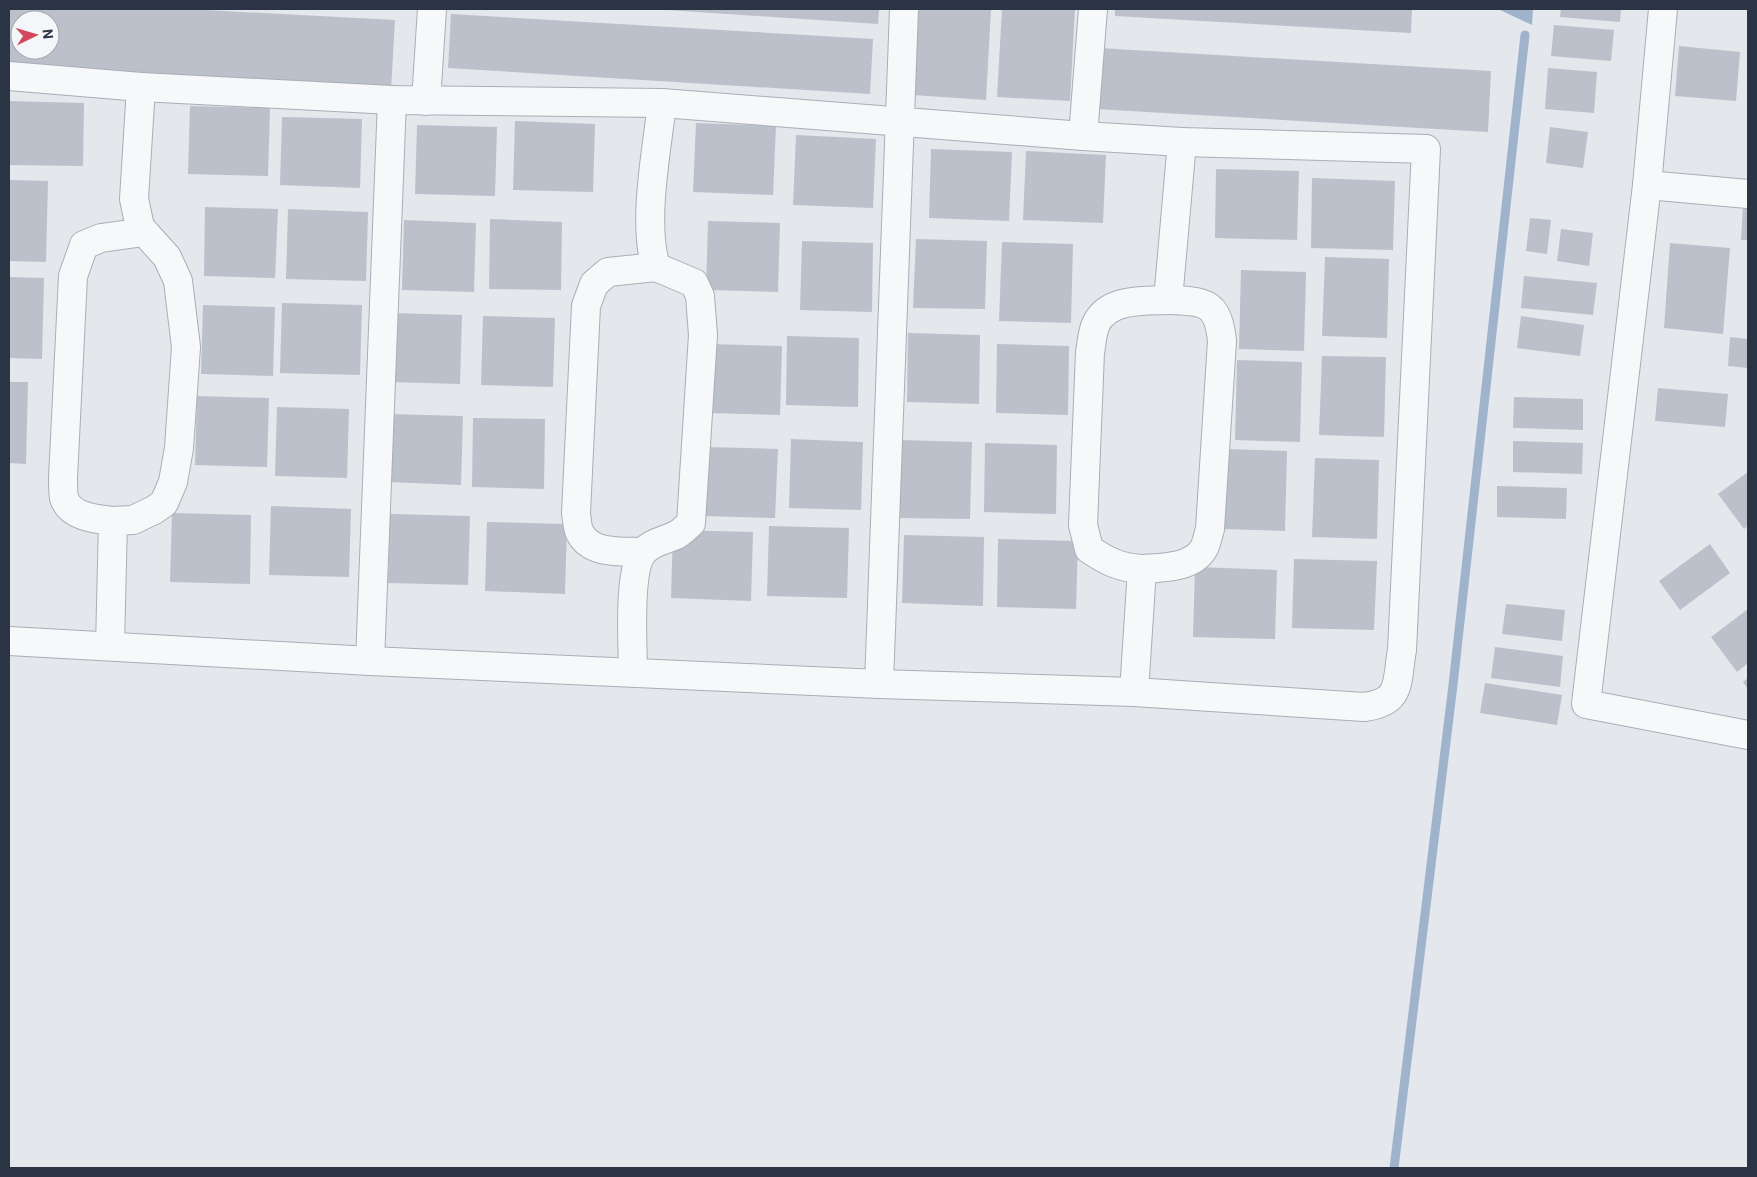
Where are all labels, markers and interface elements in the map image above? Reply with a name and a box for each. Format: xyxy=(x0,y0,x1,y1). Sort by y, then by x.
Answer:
north arrow xyxy=(10,10,60,60)
text: N xyxy=(40,28,56,39)

